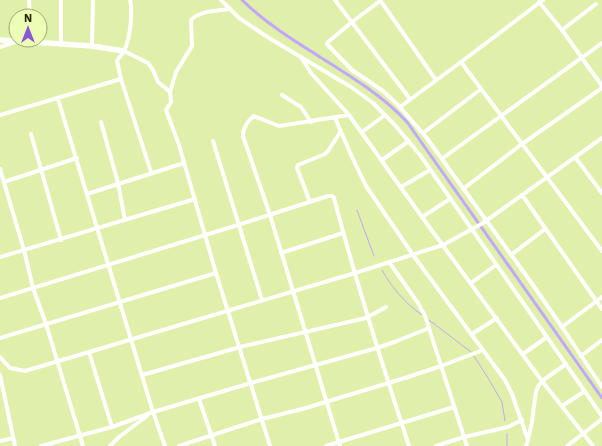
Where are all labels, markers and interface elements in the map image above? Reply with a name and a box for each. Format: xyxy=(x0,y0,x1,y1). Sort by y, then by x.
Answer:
north arrow xyxy=(8,8,48,48)
text: N xyxy=(24,12,32,25)

